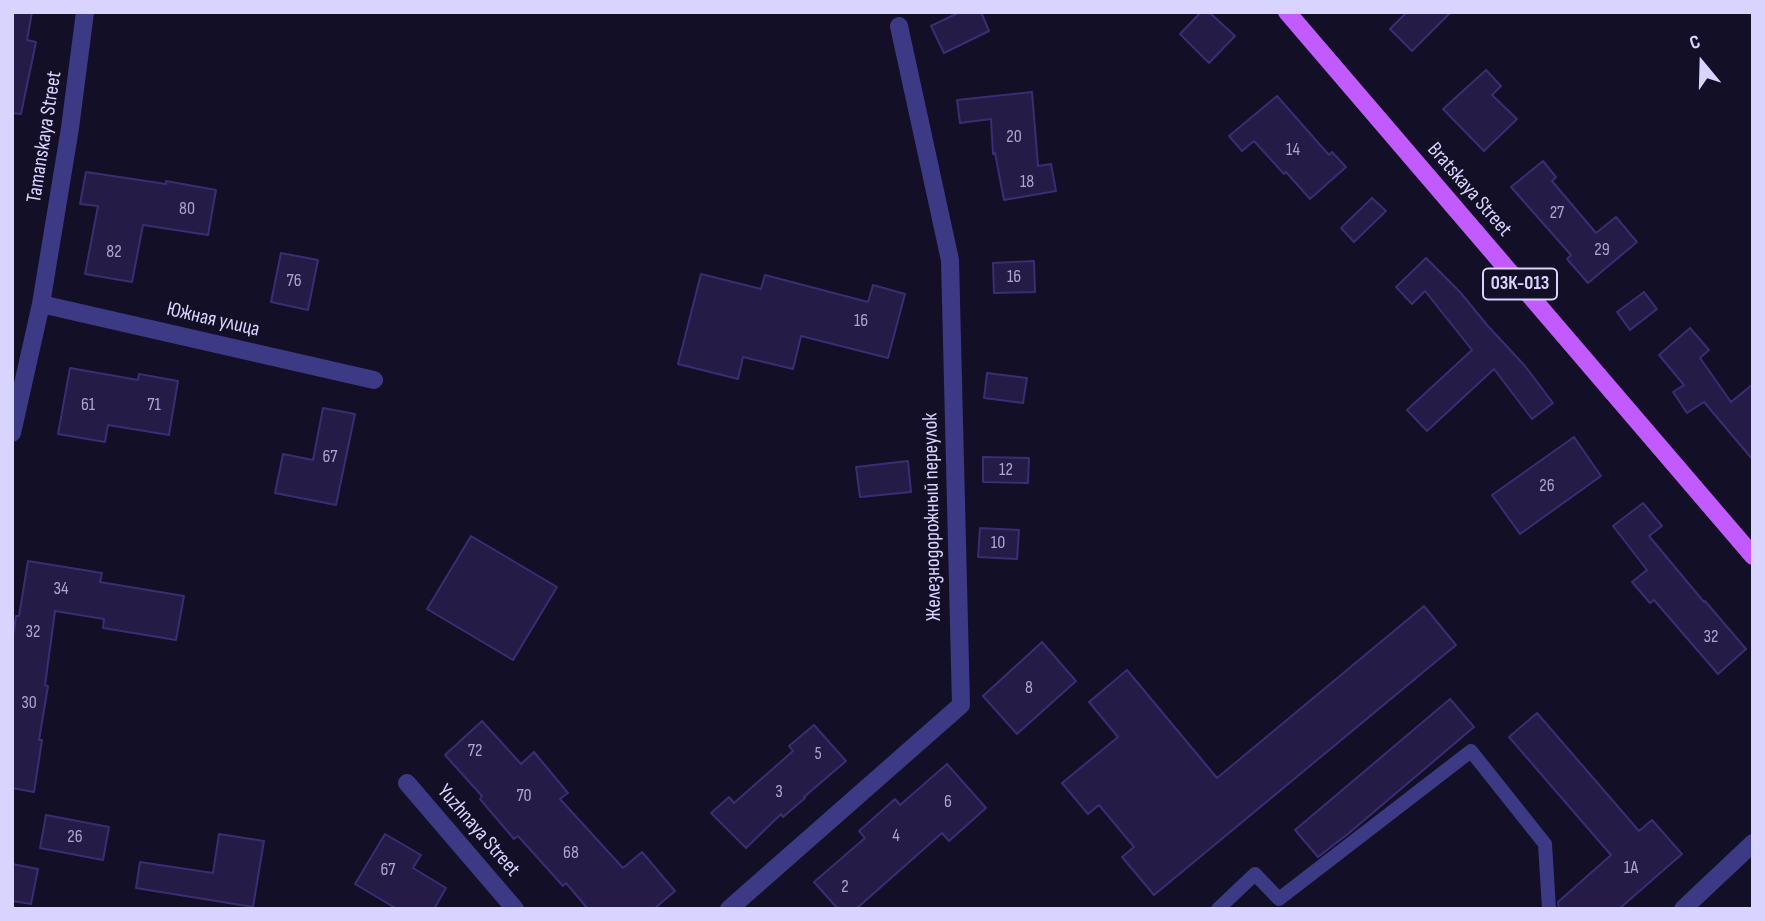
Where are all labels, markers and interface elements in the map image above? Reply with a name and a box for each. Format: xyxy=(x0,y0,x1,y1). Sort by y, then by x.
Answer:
north arrow xyxy=(1667,28,1737,98)
text: С xyxy=(1687,30,1703,55)
street label: Tamanskaya Street xyxy=(22,69,68,205)
house number: 20 xyxy=(1006,126,1022,148)
street label: Bratskaya Street xyxy=(1421,138,1517,242)
house number: 14 xyxy=(1286,139,1300,161)
house number: 18 xyxy=(1020,171,1034,193)
house number: 80 xyxy=(179,198,195,220)
house number: 27 xyxy=(1550,202,1564,224)
house number: 29 xyxy=(1594,239,1610,261)
house number: 82 xyxy=(106,241,122,263)
house number: 16 xyxy=(1007,266,1021,288)
road number: 03К-013 xyxy=(1483,268,1557,300)
house number: 76 xyxy=(286,270,302,292)
street label: Южная улица xyxy=(164,297,262,343)
house number: 16 xyxy=(854,310,868,332)
house number: 61 xyxy=(81,394,95,416)
house number: 71 xyxy=(147,394,161,416)
street label: Железнодорожный переулок xyxy=(919,413,947,621)
house number: 67 xyxy=(322,446,338,468)
house number: 12 xyxy=(999,459,1013,481)
house number: 26 xyxy=(1539,475,1555,497)
house number: 10 xyxy=(991,532,1005,554)
house number: 34 xyxy=(53,578,69,600)
house number: 32 xyxy=(26,621,40,643)
house number: 32 xyxy=(1704,626,1718,648)
house number: 8 xyxy=(1025,677,1033,699)
house number: 30 xyxy=(21,692,37,714)
house number: 72 xyxy=(468,740,482,762)
house number: 5 xyxy=(814,743,822,765)
street label: Yuzhnaya Street xyxy=(431,780,525,882)
house number: 3 xyxy=(775,781,783,803)
house number: 70 xyxy=(516,785,532,807)
house number: 6 xyxy=(944,791,952,813)
house number: 4 xyxy=(892,825,900,847)
house number: 26 xyxy=(67,826,83,848)
house number: 68 xyxy=(563,842,579,864)
house number: 1А xyxy=(1624,857,1638,879)
house number: 67 xyxy=(380,859,396,881)
house number: 2 xyxy=(841,876,849,898)

